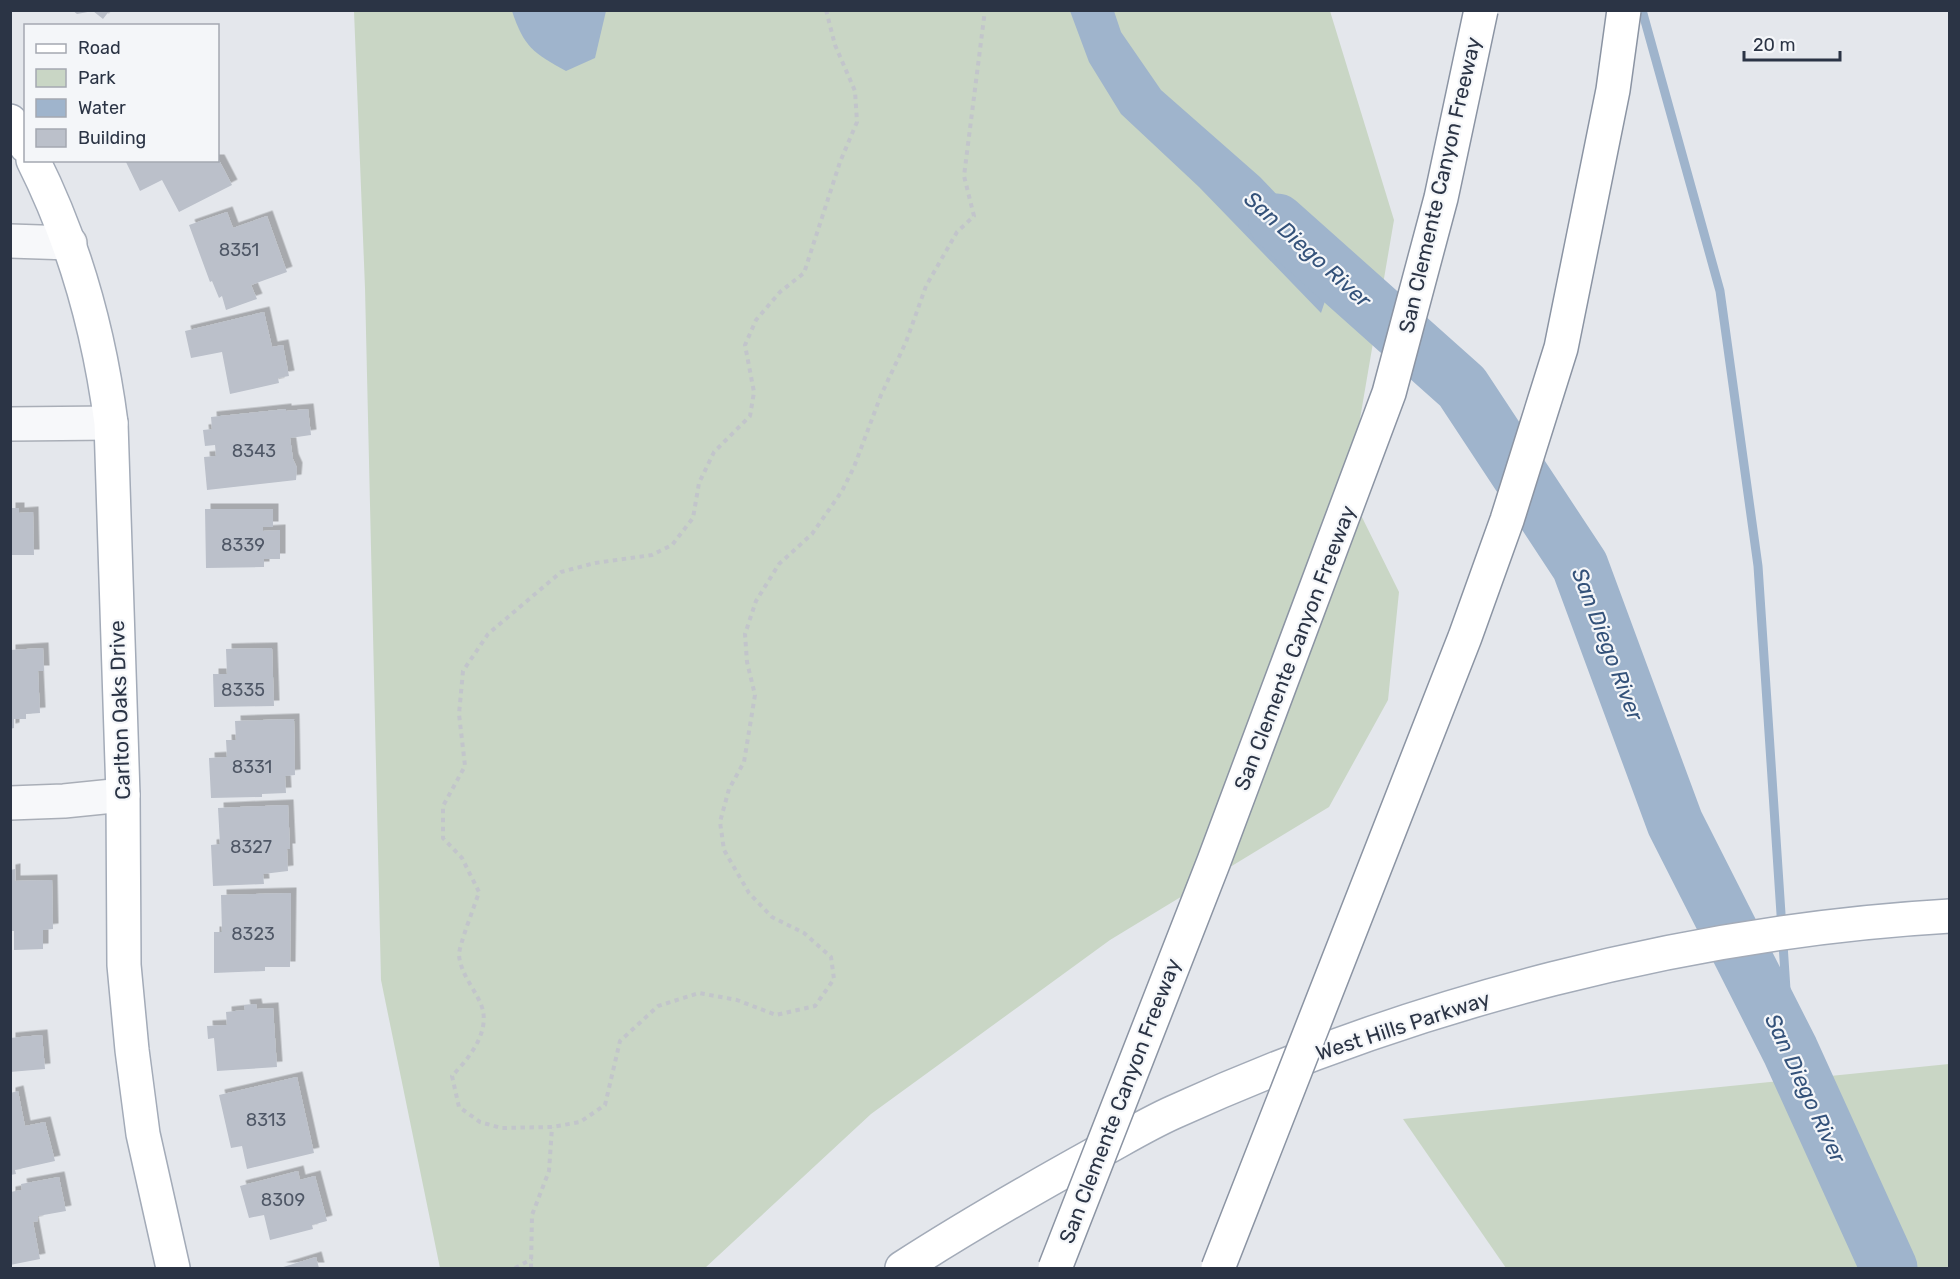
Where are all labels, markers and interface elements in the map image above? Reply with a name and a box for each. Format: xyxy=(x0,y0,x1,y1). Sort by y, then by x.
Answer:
legend xyxy=(24,24,219,162)
scale bar xyxy=(1744,24,1840,62)
street label: San Clemente Canyon Freeway xyxy=(1393,34,1486,335)
text: 20 m xyxy=(1753,34,1795,56)
text: Road xyxy=(78,37,121,59)
text: Park xyxy=(78,67,116,89)
text: Water xyxy=(78,97,126,119)
text: Building xyxy=(78,127,146,149)
water label: San Diego River xyxy=(1239,185,1378,315)
house number: 8351 xyxy=(219,239,259,261)
house number: 8343 xyxy=(232,440,276,462)
street label: San Clemente Canyon Freeway xyxy=(1229,502,1361,794)
house number: 8339 xyxy=(221,534,265,556)
water label: San Diego River xyxy=(1566,564,1650,726)
street label: Carlton Oaks Drive xyxy=(104,620,135,800)
house number: 8335 xyxy=(221,679,265,701)
house number: 8331 xyxy=(232,756,272,778)
house number: 8327 xyxy=(230,836,272,858)
house number: 8323 xyxy=(231,923,275,945)
street label: San Clemente Canyon Freeway xyxy=(1054,955,1186,1247)
street label: West Hills Parkway xyxy=(1313,985,1493,1065)
water label: San Diego River xyxy=(1759,1009,1853,1169)
house number: 8313 xyxy=(246,1109,286,1131)
house number: 8309 xyxy=(261,1189,305,1211)

